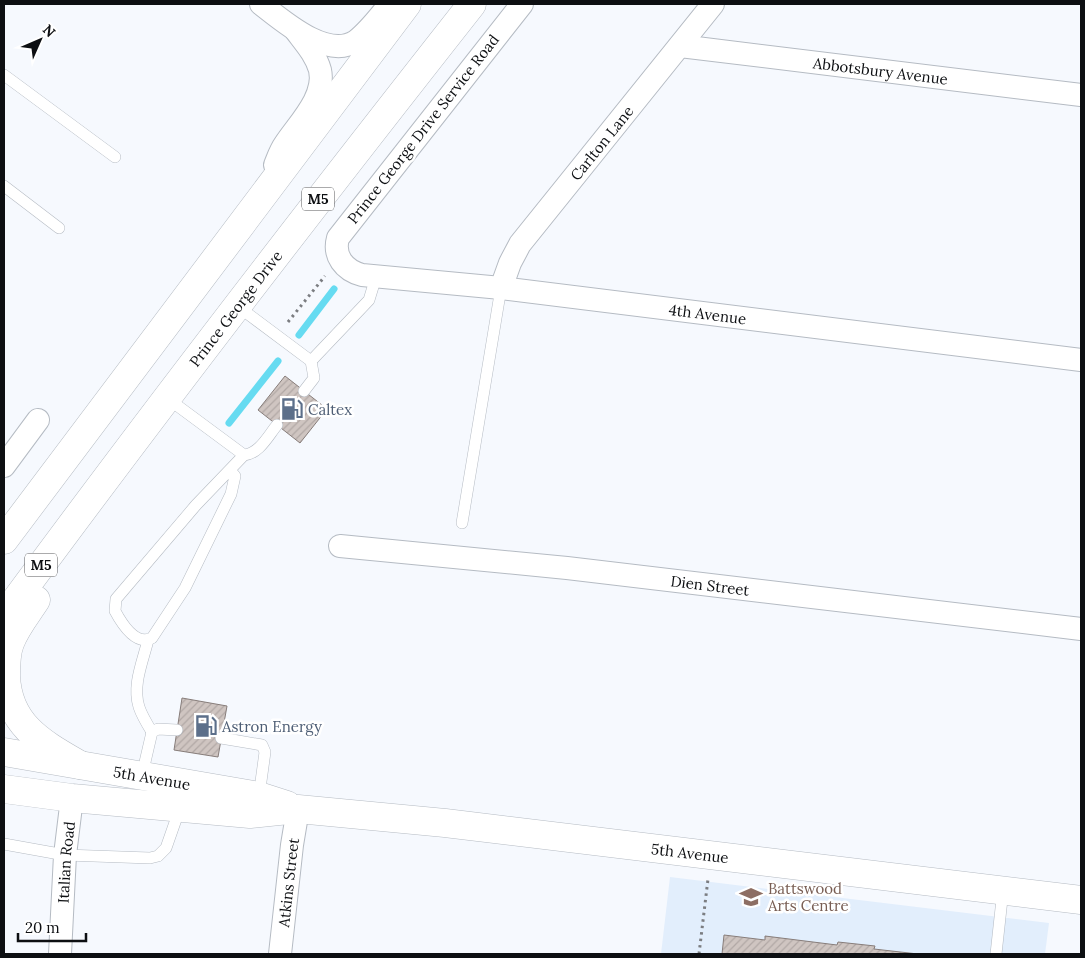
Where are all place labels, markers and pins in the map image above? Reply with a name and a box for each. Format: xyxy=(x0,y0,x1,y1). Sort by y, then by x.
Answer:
fuel station icon: Caltex xyxy=(279,396,305,422)
place label: Caltex xyxy=(308,400,352,419)
fuel station icon: Astron Energy xyxy=(193,713,219,739)
place label: Astron Energy xyxy=(221,717,322,736)
place label: Battswood Arts Centre xyxy=(767,879,849,915)
school or university icon: Battswood Arts Centre xyxy=(738,884,764,910)

